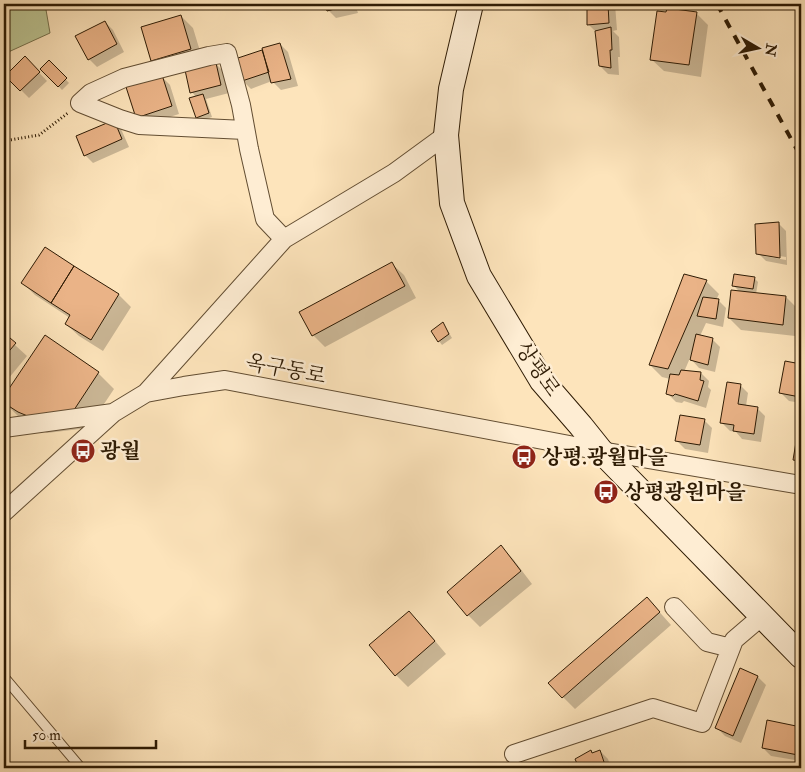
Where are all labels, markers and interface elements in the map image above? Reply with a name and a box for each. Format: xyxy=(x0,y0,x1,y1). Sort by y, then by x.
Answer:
north arrow xyxy=(732,22,782,72)
text: N xyxy=(761,41,780,58)
street label: 상평로 xyxy=(509,337,566,402)
street label: 옥구동로 xyxy=(243,348,328,390)
bus stop icon: 광월 xyxy=(70,438,96,464)
place label: 광월 xyxy=(100,438,141,465)
bus stop icon: 상평.광월마을 xyxy=(511,444,537,470)
place label: 상평.광월마을 xyxy=(542,444,668,471)
bus stop icon: 상평광원마을 xyxy=(593,479,619,505)
place label: 상평광원마을 xyxy=(624,479,746,506)
scale bar xyxy=(25,717,156,749)
text: 50 m xyxy=(32,726,61,745)

